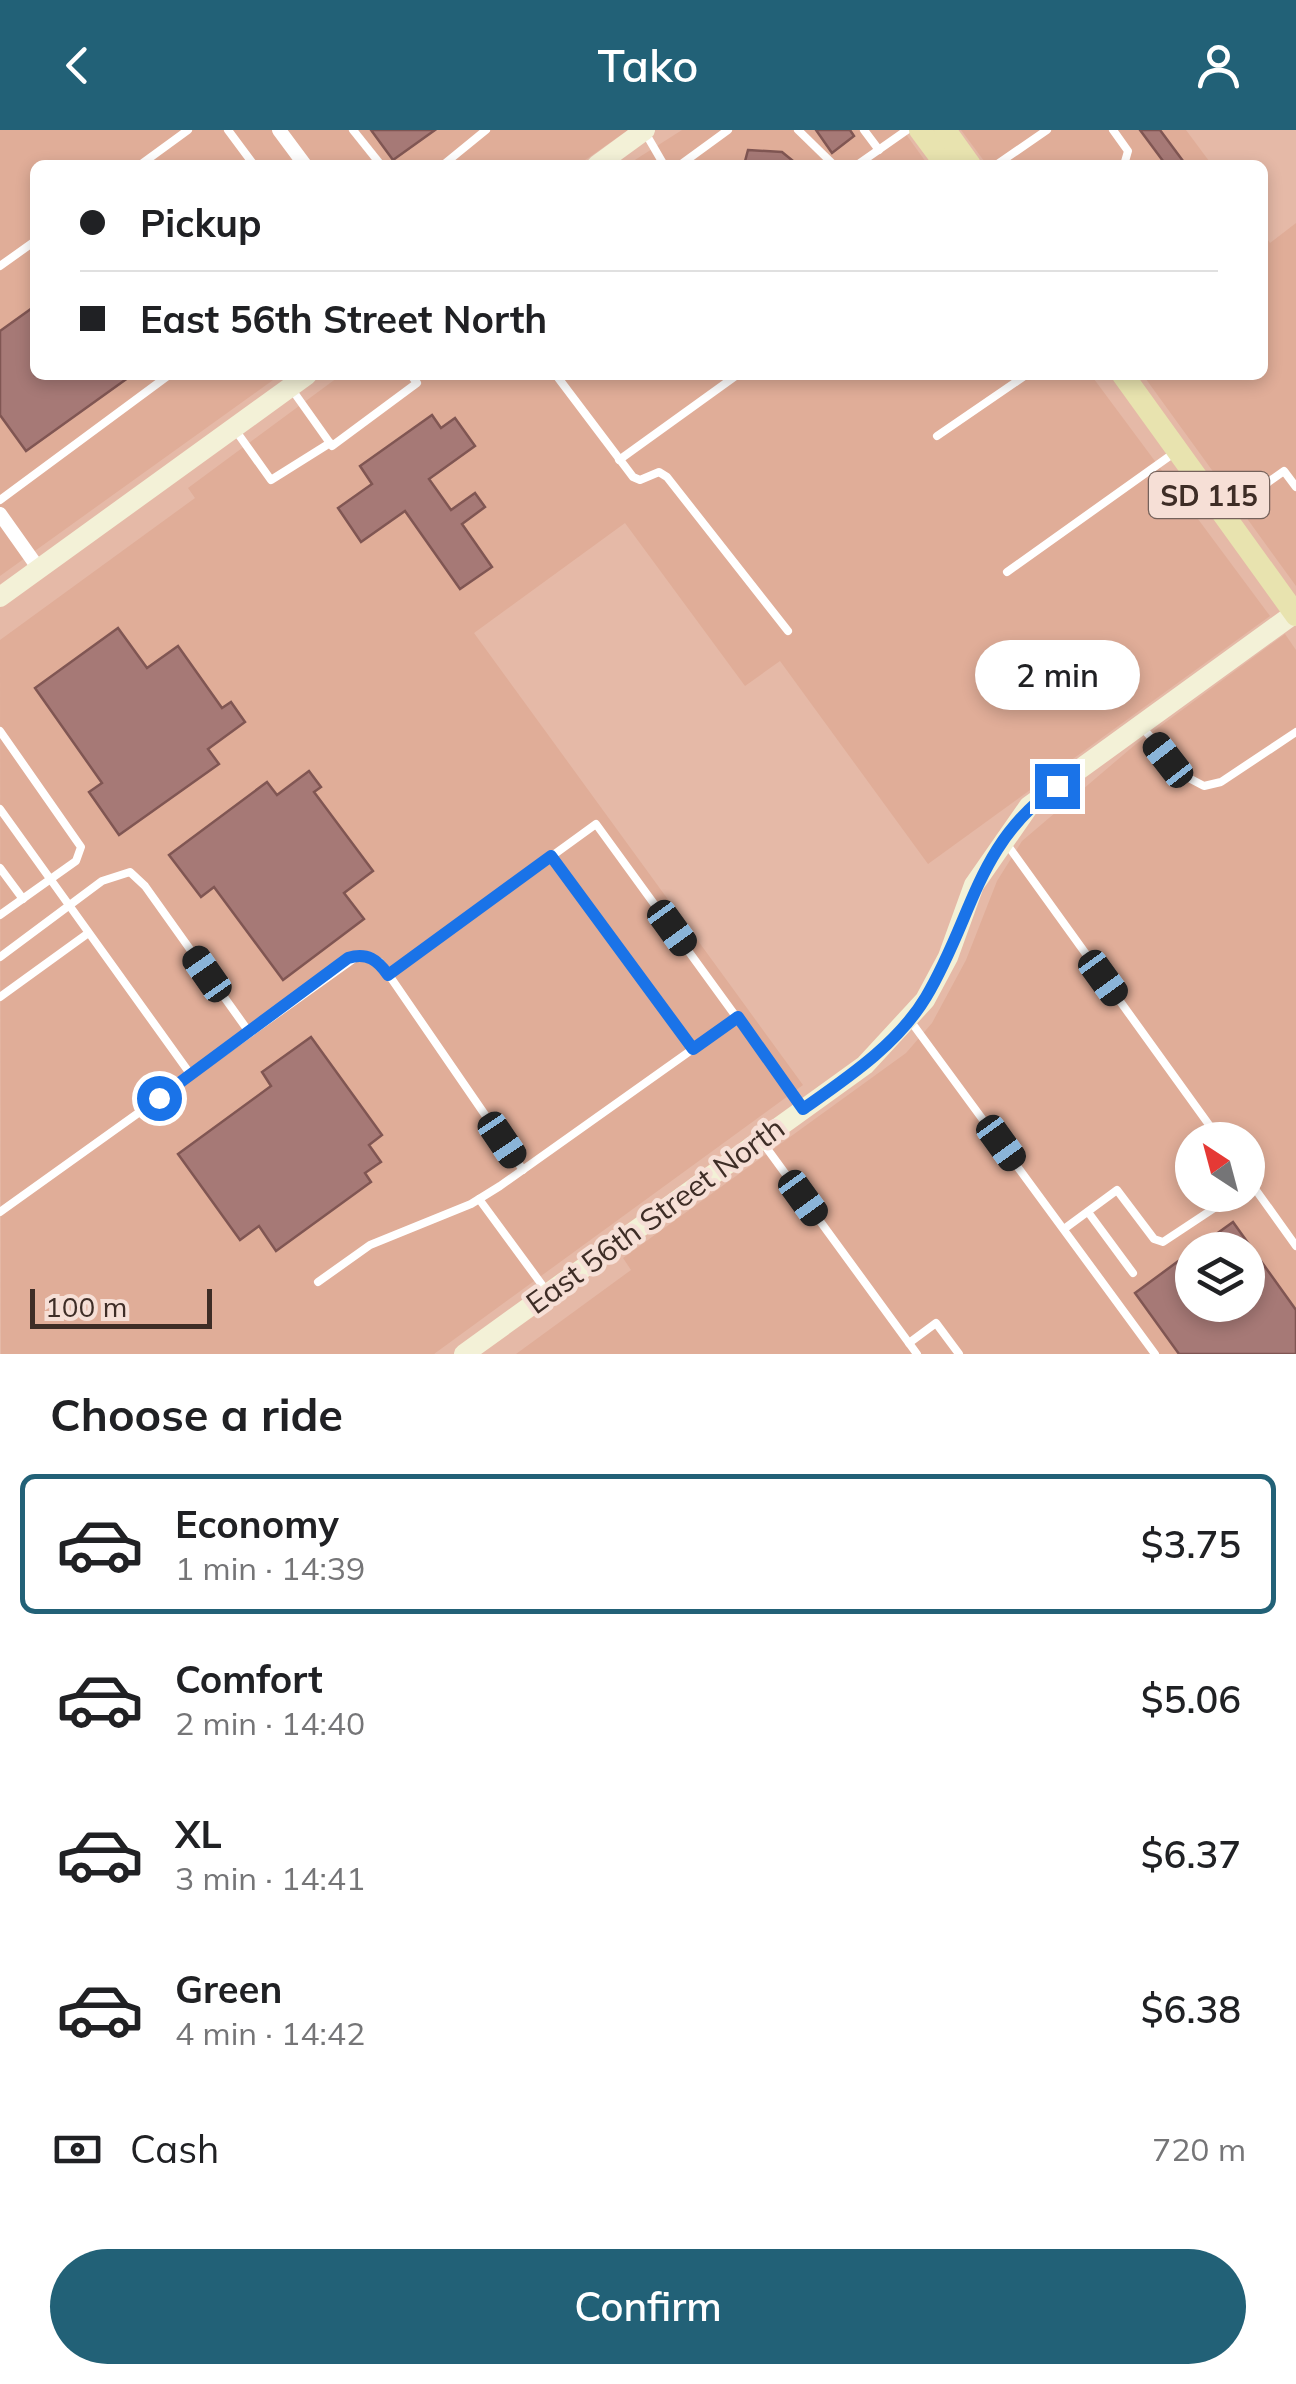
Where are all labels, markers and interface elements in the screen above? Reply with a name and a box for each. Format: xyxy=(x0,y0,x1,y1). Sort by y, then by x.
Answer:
text: Tako xyxy=(598,37,699,93)
icon: back xyxy=(50,38,105,93)
icon: person xyxy=(1191,38,1246,93)
text: Pickup xyxy=(140,199,262,247)
text: East 56th Street North xyxy=(140,295,547,343)
road number: SD 115 xyxy=(1149,472,1269,518)
callout: 2 min xyxy=(974,641,1140,711)
text: 2 min xyxy=(1016,655,1099,695)
car xyxy=(1138,727,1198,793)
route end xyxy=(1035,764,1080,809)
car xyxy=(642,895,702,961)
car xyxy=(178,941,236,1007)
car xyxy=(1073,945,1133,1011)
route start xyxy=(137,1076,182,1121)
car xyxy=(473,1107,531,1173)
street label: East 56th Street North xyxy=(518,1108,792,1322)
car xyxy=(971,1110,1031,1176)
north arrow xyxy=(1175,1122,1265,1212)
map controls xyxy=(1175,1122,1265,1322)
car xyxy=(773,1165,833,1231)
button: layers xyxy=(1175,1232,1265,1322)
scale bar xyxy=(30,1284,212,1328)
text: 100 m xyxy=(45,1289,127,1324)
text: Choose a ride xyxy=(50,1386,343,1442)
icon: car xyxy=(55,1499,145,1589)
text: Economy xyxy=(175,1500,339,1548)
text: $3.75 xyxy=(1141,1520,1241,1568)
text: 1 min · 14:39 xyxy=(175,1548,365,1588)
icon: car xyxy=(55,1654,145,1744)
text: Comfort xyxy=(175,1655,323,1703)
text: $5.06 xyxy=(1141,1675,1241,1723)
text: 2 min · 14:40 xyxy=(175,1703,365,1743)
icon: car xyxy=(55,1809,145,1899)
text: XL xyxy=(175,1810,222,1858)
text: $6.37 xyxy=(1141,1830,1241,1878)
text: 3 min · 14:41 xyxy=(175,1858,365,1898)
icon: car xyxy=(55,1964,145,2054)
text: Green xyxy=(175,1965,282,2013)
text: $6.38 xyxy=(1141,1985,1241,2033)
text: 4 min · 14:42 xyxy=(175,2013,365,2053)
icon: cash xyxy=(50,2122,105,2177)
text: Cash xyxy=(130,2125,219,2173)
text: 720 m xyxy=(1152,2129,1246,2169)
button: Confirm xyxy=(50,2249,1246,2364)

